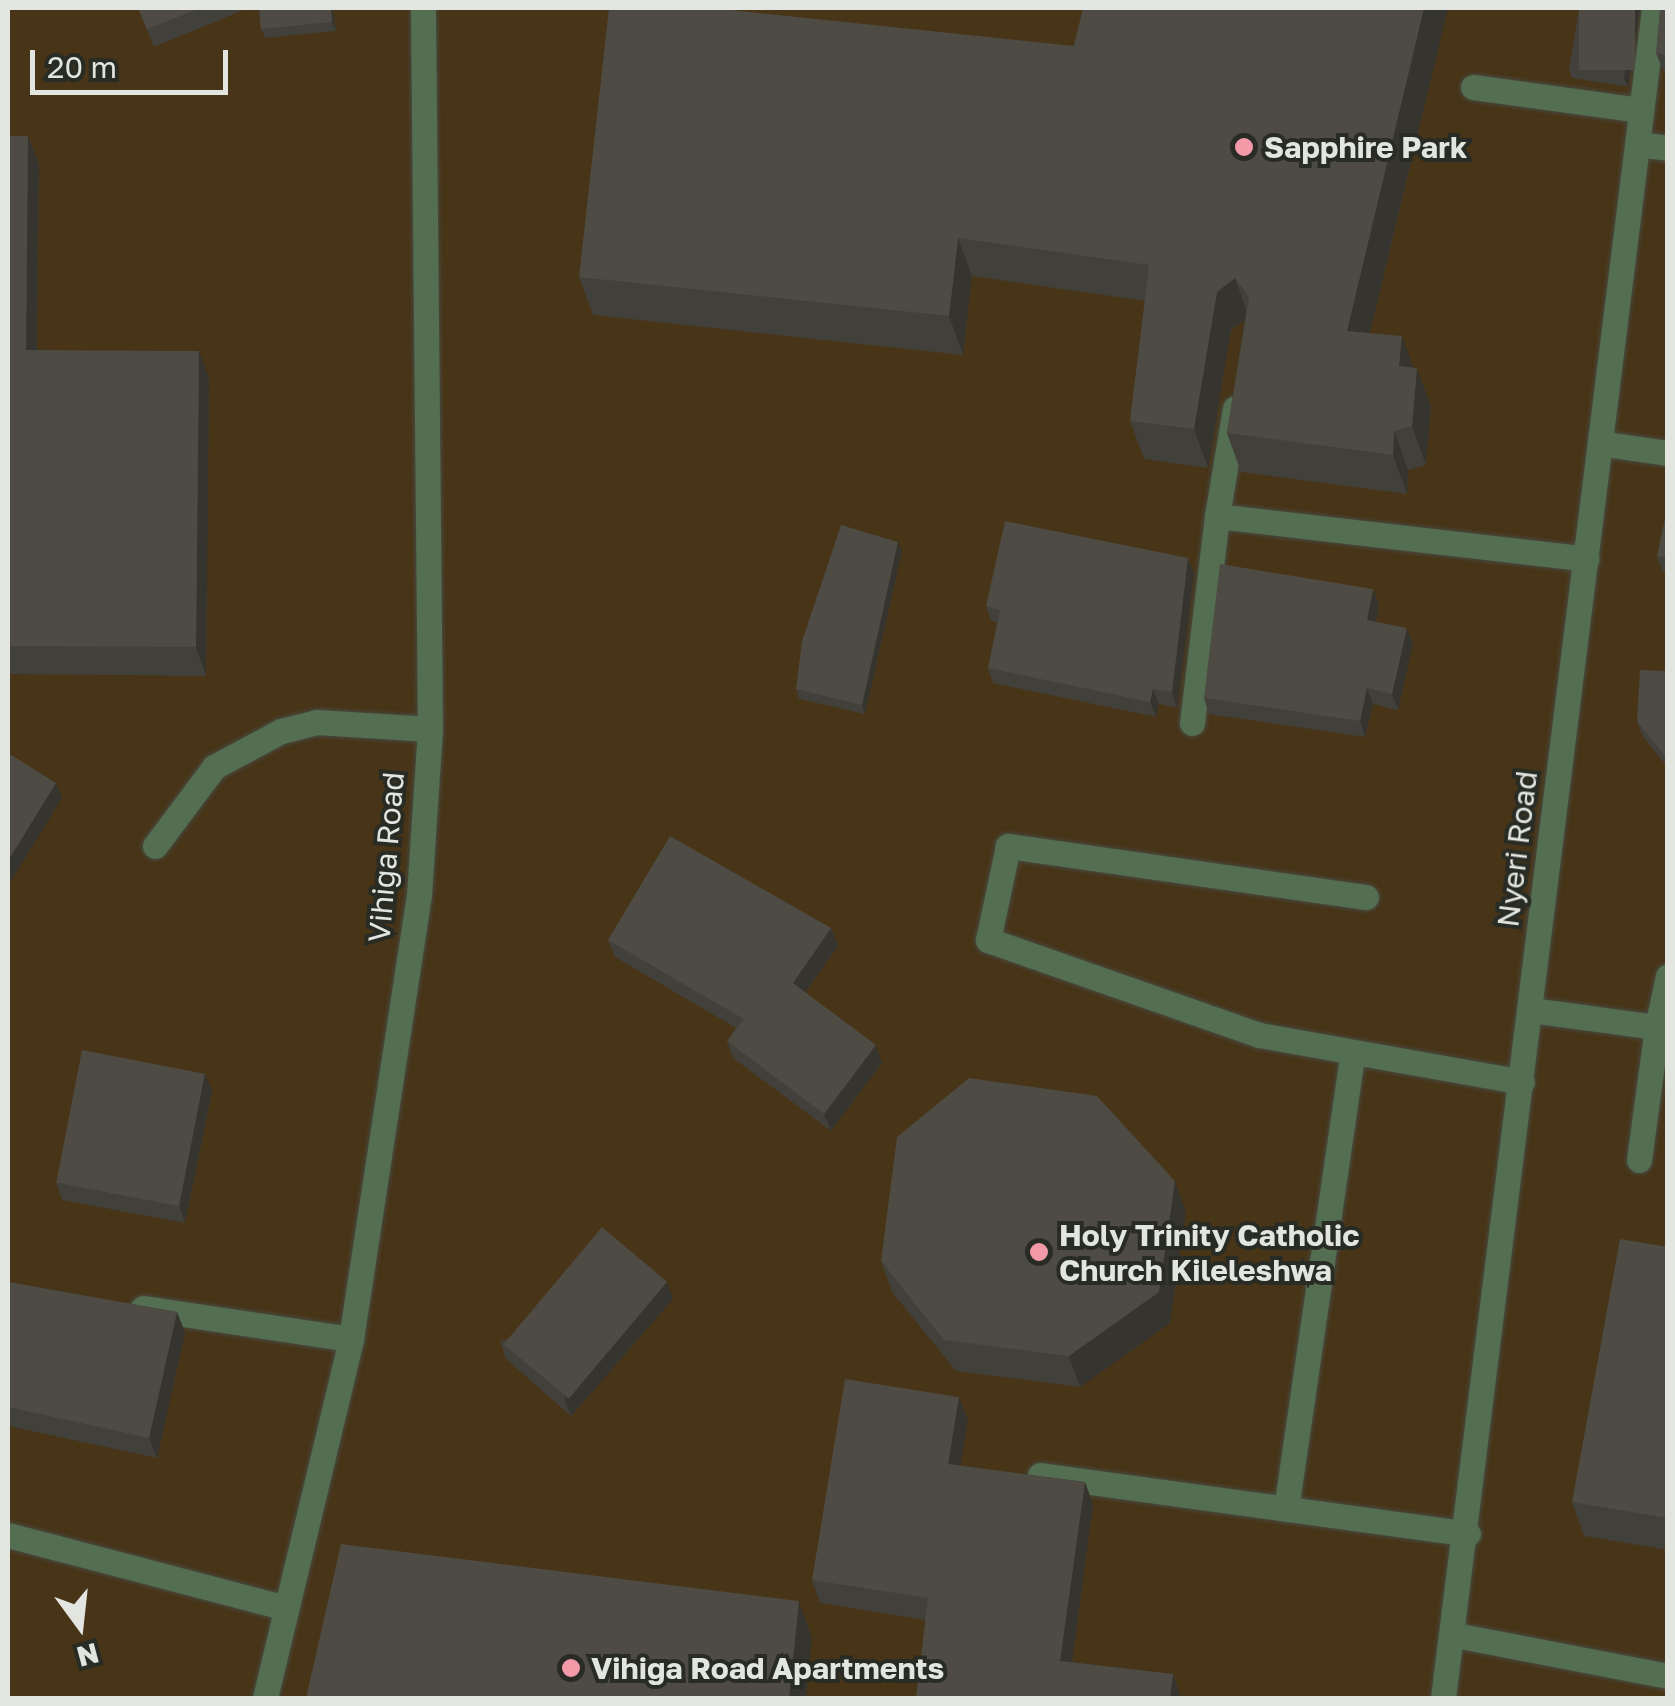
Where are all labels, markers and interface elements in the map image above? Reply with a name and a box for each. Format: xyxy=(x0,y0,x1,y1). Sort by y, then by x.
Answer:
scale bar xyxy=(35,30,232,92)
text: 20 m xyxy=(47,49,117,85)
place label: Sapphire Park xyxy=(1264,129,1467,165)
marker: Sapphire Park xyxy=(1233,136,1255,158)
street label: Nyeri Road xyxy=(1490,769,1544,929)
street label: Vihiga Road xyxy=(361,770,411,944)
place label: Holy Trinity Catholic Church Kileleshwa xyxy=(1059,1217,1359,1288)
marker: Holy Trinity Catholic Church Kileleshwa xyxy=(1028,1241,1050,1263)
north arrow xyxy=(30,1576,130,1676)
text: N xyxy=(73,1637,102,1674)
place label: Vihiga Road Apartments xyxy=(591,1650,944,1686)
marker: Vihiga Road Apartments xyxy=(560,1657,582,1679)

